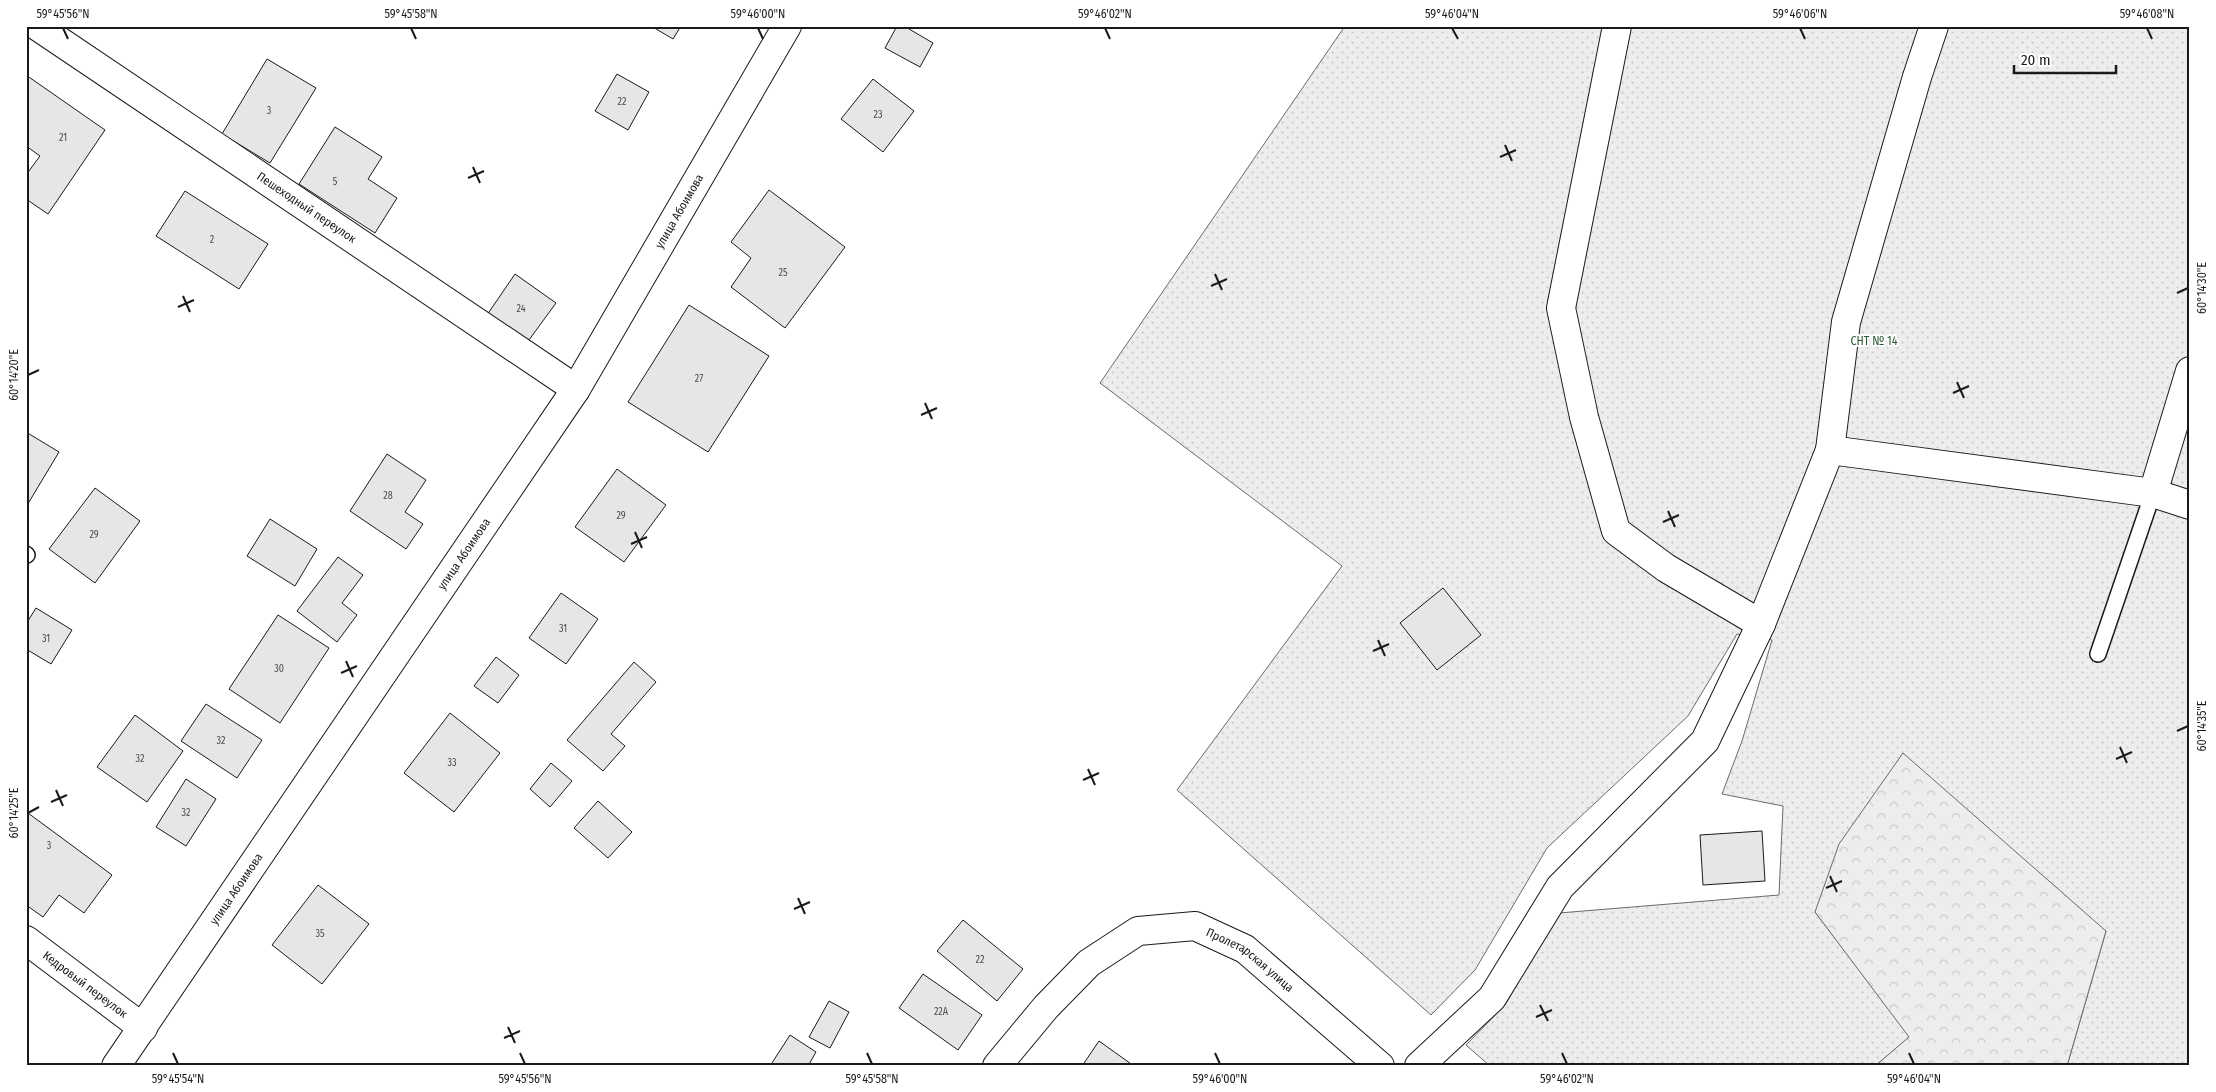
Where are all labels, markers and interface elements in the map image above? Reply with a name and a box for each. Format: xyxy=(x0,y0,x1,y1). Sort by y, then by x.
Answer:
text: 59°45'56"N xyxy=(36,7,90,21)
text: 59°45'58"N xyxy=(384,7,438,21)
text: 59°46'00"N xyxy=(731,7,785,21)
text: 59°46'02"N xyxy=(1078,7,1132,21)
text: 59°46'04"N xyxy=(1425,7,1479,21)
text: 59°46'06"N xyxy=(1773,7,1827,21)
text: 59°46'08"N xyxy=(2120,7,2174,21)
scale bar xyxy=(2014,42,2116,74)
text: 20 m xyxy=(2021,51,2051,69)
house number: 22 xyxy=(618,96,627,108)
house number: 3 xyxy=(267,105,272,117)
house number: 23 xyxy=(874,109,883,121)
house number: 21 xyxy=(59,132,67,144)
street label: Пешеходный переулок xyxy=(254,169,359,246)
street label: улица Абоимова xyxy=(652,172,706,251)
house number: 5 xyxy=(333,176,338,188)
house number: 2 xyxy=(210,234,215,246)
text: 60°14'30"E xyxy=(2195,262,2209,314)
house number: 25 xyxy=(779,267,788,279)
house number: 24 xyxy=(516,303,526,315)
park label: СНТ № 14 xyxy=(1850,334,1898,348)
text: 60°14'20"E xyxy=(7,349,21,401)
house number: 27 xyxy=(695,373,703,385)
house number: 28 xyxy=(383,490,393,502)
house number: 29 xyxy=(616,510,626,522)
street label: улица Абоимова xyxy=(435,515,493,593)
house number: 29 xyxy=(89,529,99,541)
house number: 31 xyxy=(559,623,567,635)
house number: 31 xyxy=(42,633,50,645)
house number: 30 xyxy=(274,663,284,675)
text: 60°14'35"E xyxy=(2195,700,2209,751)
house number: 32 xyxy=(217,735,226,747)
house number: 32 xyxy=(136,753,145,765)
house number: 33 xyxy=(447,757,457,769)
text: 60°14'25"E xyxy=(7,787,21,838)
house number: 32 xyxy=(182,807,191,819)
house number: 3 xyxy=(47,840,52,852)
street label: улица Абоимова xyxy=(207,850,266,928)
street label: Пролетарская улица xyxy=(1204,925,1296,995)
house number: 35 xyxy=(315,928,325,940)
street label: Кедровый переулок xyxy=(40,948,130,1021)
house number: 22 xyxy=(976,954,985,966)
house number: 22А xyxy=(934,1006,949,1018)
text: 59°45'54"N xyxy=(152,1072,204,1086)
text: 59°45'56"N xyxy=(498,1072,552,1086)
text: 59°45'58"N xyxy=(845,1072,899,1086)
text: 59°46'00"N xyxy=(1193,1072,1247,1086)
text: 59°46'02"N xyxy=(1540,1072,1594,1086)
text: 59°46'04"N xyxy=(1887,1072,1941,1086)

